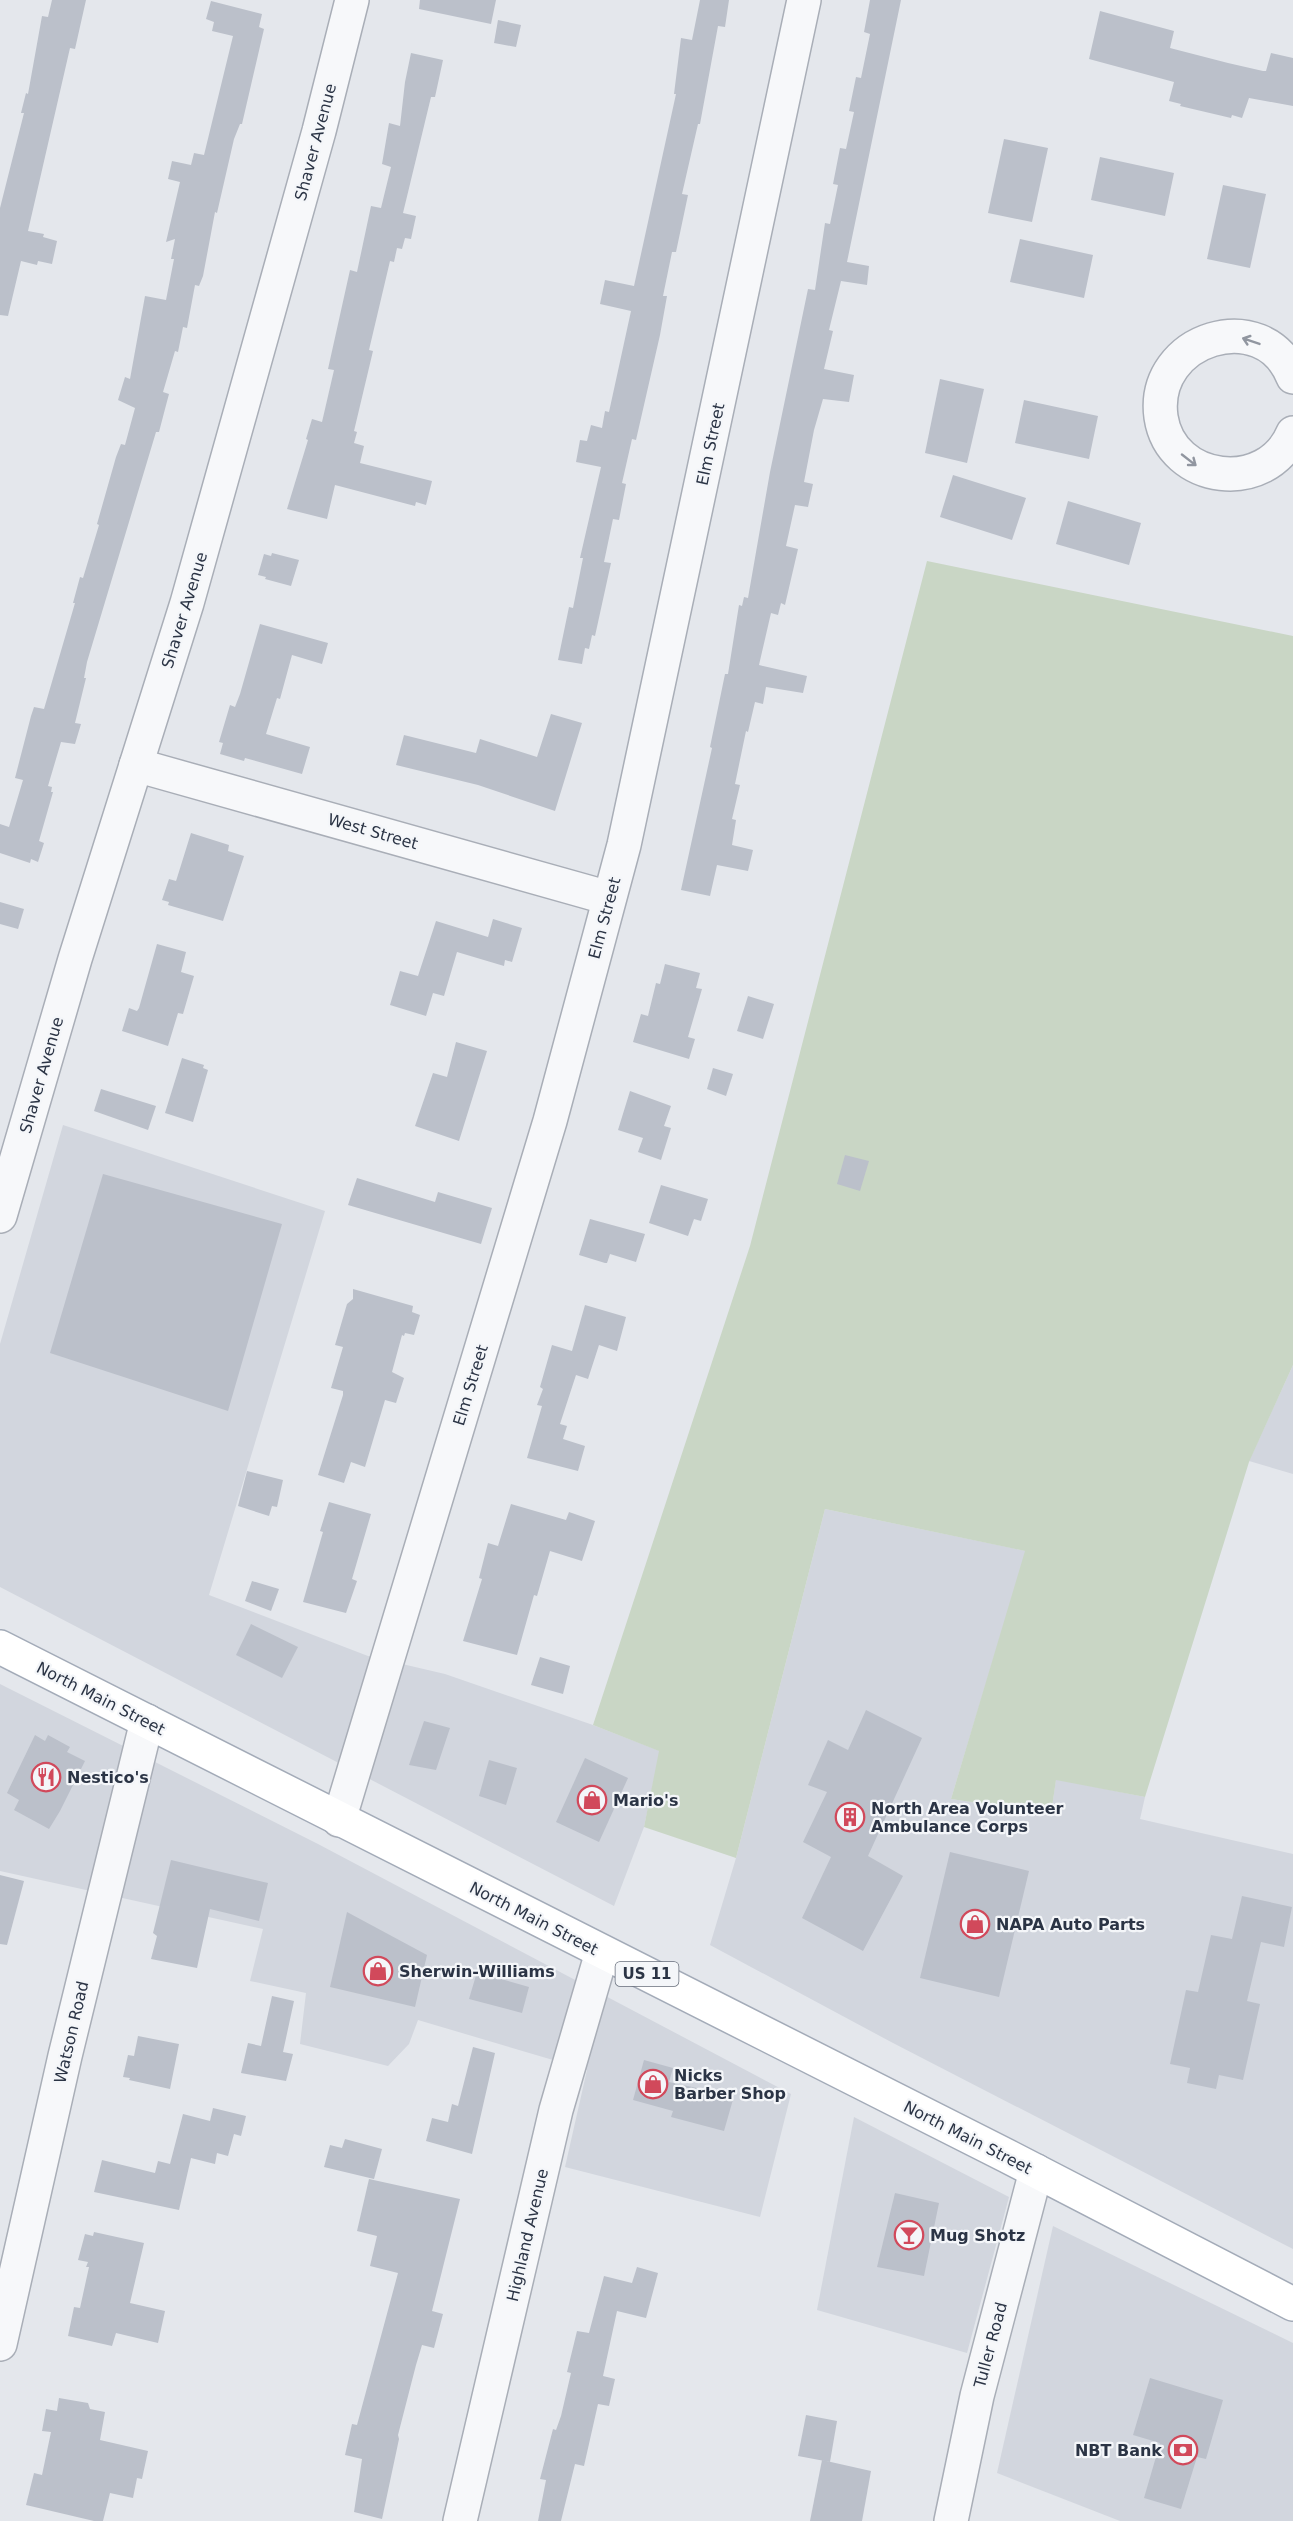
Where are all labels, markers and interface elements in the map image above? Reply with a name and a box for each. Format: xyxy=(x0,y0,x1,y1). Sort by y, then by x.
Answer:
street label: Shaver Avenue xyxy=(291,81,340,203)
one-way arrow xyxy=(1242,334,1261,345)
street label: Elm Street xyxy=(692,401,728,487)
one-way arrow xyxy=(1181,454,1197,466)
street label: Shaver Avenue xyxy=(158,550,211,671)
street label: West Street xyxy=(326,810,420,853)
street label: Elm Street xyxy=(584,875,625,961)
street label: Shaver Avenue xyxy=(16,1015,67,1136)
street label: Elm Street xyxy=(449,1342,492,1428)
street label: North Main Street xyxy=(33,1658,168,1739)
restaurant icon: Nestico's xyxy=(30,1761,62,1793)
place label: Nestico's xyxy=(67,1768,149,1787)
shop icon: Mario's xyxy=(576,1784,608,1816)
place label: Mario's xyxy=(613,1791,679,1810)
place label: North Area Volunteer Ambulance Corps xyxy=(871,1799,1063,1836)
building icon: North Area Volunteer Ambulance Corps xyxy=(834,1801,866,1833)
street label: North Main Street xyxy=(466,1878,601,1959)
shop icon: NAPA Auto Parts xyxy=(959,1908,991,1940)
place label: NAPA Auto Parts xyxy=(996,1915,1145,1934)
shop icon: Sherwin-Williams xyxy=(362,1955,394,1987)
place label: Sherwin-Williams xyxy=(399,1962,555,1981)
road number: US 11 xyxy=(616,1962,678,1986)
street label: Watson Road xyxy=(50,1979,92,2085)
place label: Nicks Barber Shop xyxy=(674,2066,786,2103)
shop icon: Nicks Barber Shop xyxy=(637,2068,669,2100)
street label: North Main Street xyxy=(900,2097,1035,2178)
street label: Highland Avenue xyxy=(503,2167,552,2303)
bar icon: Mug Shotz xyxy=(893,2219,925,2251)
place label: Mug Shotz xyxy=(930,2226,1025,2245)
street label: Tuller Road xyxy=(970,2300,1011,2391)
bank icon: NBT Bank xyxy=(1167,2434,1199,2466)
place label: NBT Bank xyxy=(1075,2441,1162,2460)

